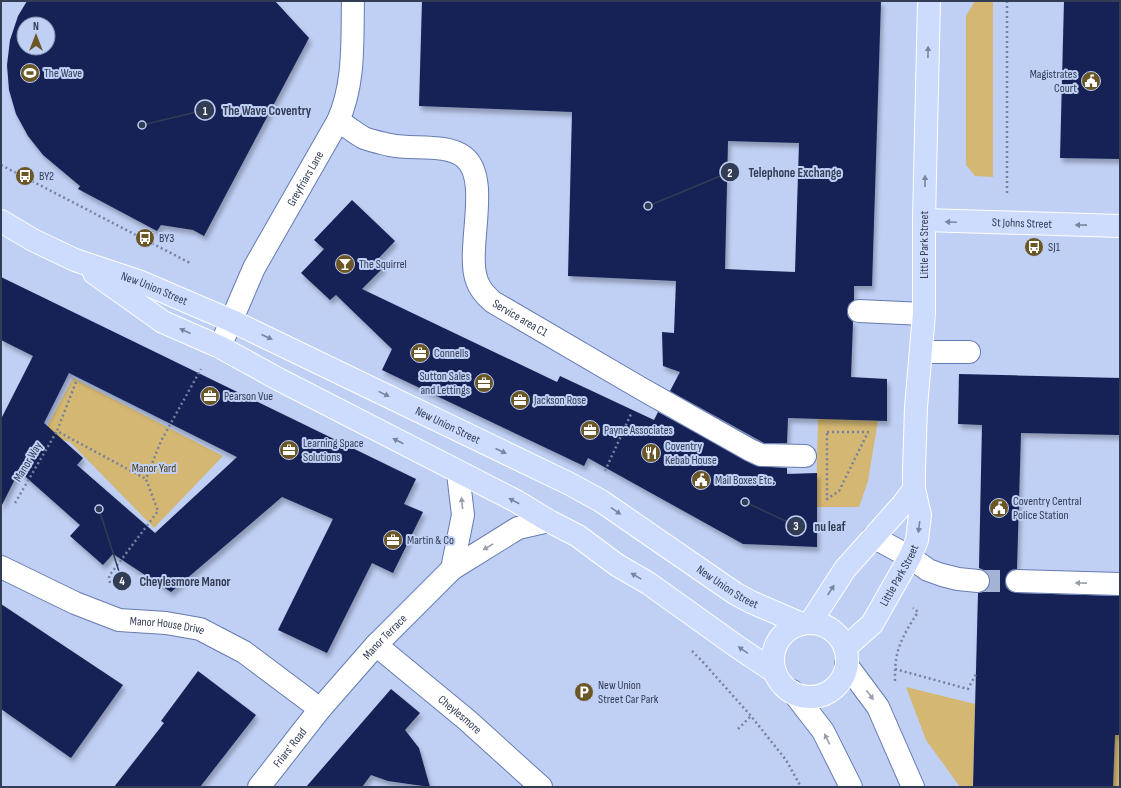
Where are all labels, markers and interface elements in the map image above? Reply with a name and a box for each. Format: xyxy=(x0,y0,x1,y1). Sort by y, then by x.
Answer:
north arrow xyxy=(16,16,56,56)
text: N xyxy=(33,20,39,33)
one-way arrow xyxy=(925,45,931,58)
sports icon: The Wave xyxy=(19,62,41,84)
place label: The Wave xyxy=(44,66,82,81)
place label: Magistrates Court xyxy=(1030,67,1077,96)
public building icon: Magistrates Court xyxy=(1080,70,1102,92)
callout: The Wave Coventry xyxy=(195,98,319,123)
text: The Wave Coventry xyxy=(223,103,312,119)
text: 1 xyxy=(203,104,208,119)
street label: Greyfriars Lane xyxy=(283,148,327,209)
callout: Telephone Exchange xyxy=(720,160,849,185)
bus stop icon: BY2 xyxy=(14,165,36,187)
text: Telephone Exchange xyxy=(748,165,842,181)
text: 2 xyxy=(727,166,733,181)
place label: BY2 xyxy=(39,169,54,184)
one-way arrow xyxy=(922,174,928,187)
street label: Little Park Street xyxy=(917,210,932,279)
street label: St Johns Street xyxy=(992,215,1053,231)
one-way arrow xyxy=(945,218,957,225)
one-way arrow xyxy=(1074,222,1087,228)
bus stop icon: BY3 xyxy=(134,227,156,249)
place label: BY3 xyxy=(159,231,174,246)
bus stop icon: SJ1 xyxy=(1023,236,1045,258)
place label: SJ1 xyxy=(1048,240,1061,255)
bar icon: The Squirrel xyxy=(334,253,356,275)
place label: The Squirrel xyxy=(359,257,407,272)
street label: New Union Street xyxy=(119,268,190,309)
street label: Service area C1 xyxy=(490,296,551,340)
one-way arrow xyxy=(179,328,190,334)
one-way arrow xyxy=(262,334,273,340)
office icon: Connells xyxy=(409,342,431,364)
place label: Connells xyxy=(434,346,469,361)
place label: Sutton Sales and Lettings xyxy=(419,369,470,398)
office icon: Sutton Sales and Lettings xyxy=(473,372,495,394)
office icon: Pearson Vue xyxy=(199,385,221,407)
place label: Pearson Vue xyxy=(224,389,273,404)
office icon: Jackson Rose xyxy=(509,389,531,411)
one-way arrow xyxy=(378,391,390,398)
place label: Jackson Rose xyxy=(533,393,586,408)
street label: New Union Street xyxy=(413,403,483,447)
office icon: Payne Associates xyxy=(579,419,601,441)
place label: Payne Associates xyxy=(604,423,673,438)
place label: Learning Space Solutions xyxy=(303,436,364,465)
one-way arrow xyxy=(392,438,404,445)
street label: Manor Way xyxy=(10,439,46,485)
office icon: Learning Space Solutions xyxy=(278,439,300,461)
place label: Coventry Kebab House xyxy=(665,439,717,468)
restaurant icon: Coventry Kebab House xyxy=(640,442,662,464)
one-way arrow xyxy=(495,448,507,454)
park label: Manor Yard xyxy=(132,461,176,476)
public building icon: Mail Boxes Etc. xyxy=(690,469,712,491)
place label: Mail Boxes Etc. xyxy=(715,473,775,488)
place label: Coventry Central Police Station xyxy=(1013,494,1081,523)
one-way arrow xyxy=(458,497,465,509)
one-way arrow xyxy=(508,497,519,504)
public building icon: Coventry Central Police Station xyxy=(988,497,1010,519)
one-way arrow xyxy=(611,507,621,515)
callout: nu leaf xyxy=(786,513,853,538)
text: 3 xyxy=(793,519,799,534)
text: nu leaf xyxy=(814,519,846,535)
one-way arrow xyxy=(916,521,922,533)
office icon: Martin & Co xyxy=(382,529,404,551)
place label: Martin & Co xyxy=(407,533,454,548)
street label: Little Park Street xyxy=(876,542,922,609)
one-way arrow xyxy=(482,543,494,550)
street label: New Union Street xyxy=(694,562,761,612)
callout: Cheylesmore Manor xyxy=(112,569,239,594)
one-way arrow xyxy=(631,572,641,580)
text: 4 xyxy=(119,574,125,589)
text: Cheylesmore Manor xyxy=(139,574,231,590)
one-way arrow xyxy=(1074,580,1087,586)
one-way arrow xyxy=(827,585,835,595)
street label: Manor Terrace xyxy=(359,611,410,662)
street label: Manor House Drive xyxy=(129,613,208,638)
one-way arrow xyxy=(737,646,748,654)
place label: New Union Street Car Park xyxy=(598,678,659,707)
parking icon: New Union Street Car Park xyxy=(573,681,595,703)
one-way arrow xyxy=(865,690,874,701)
street label: Cheylesmore xyxy=(435,692,485,737)
street label: Friars' Road xyxy=(270,725,310,770)
one-way arrow xyxy=(824,734,830,745)

